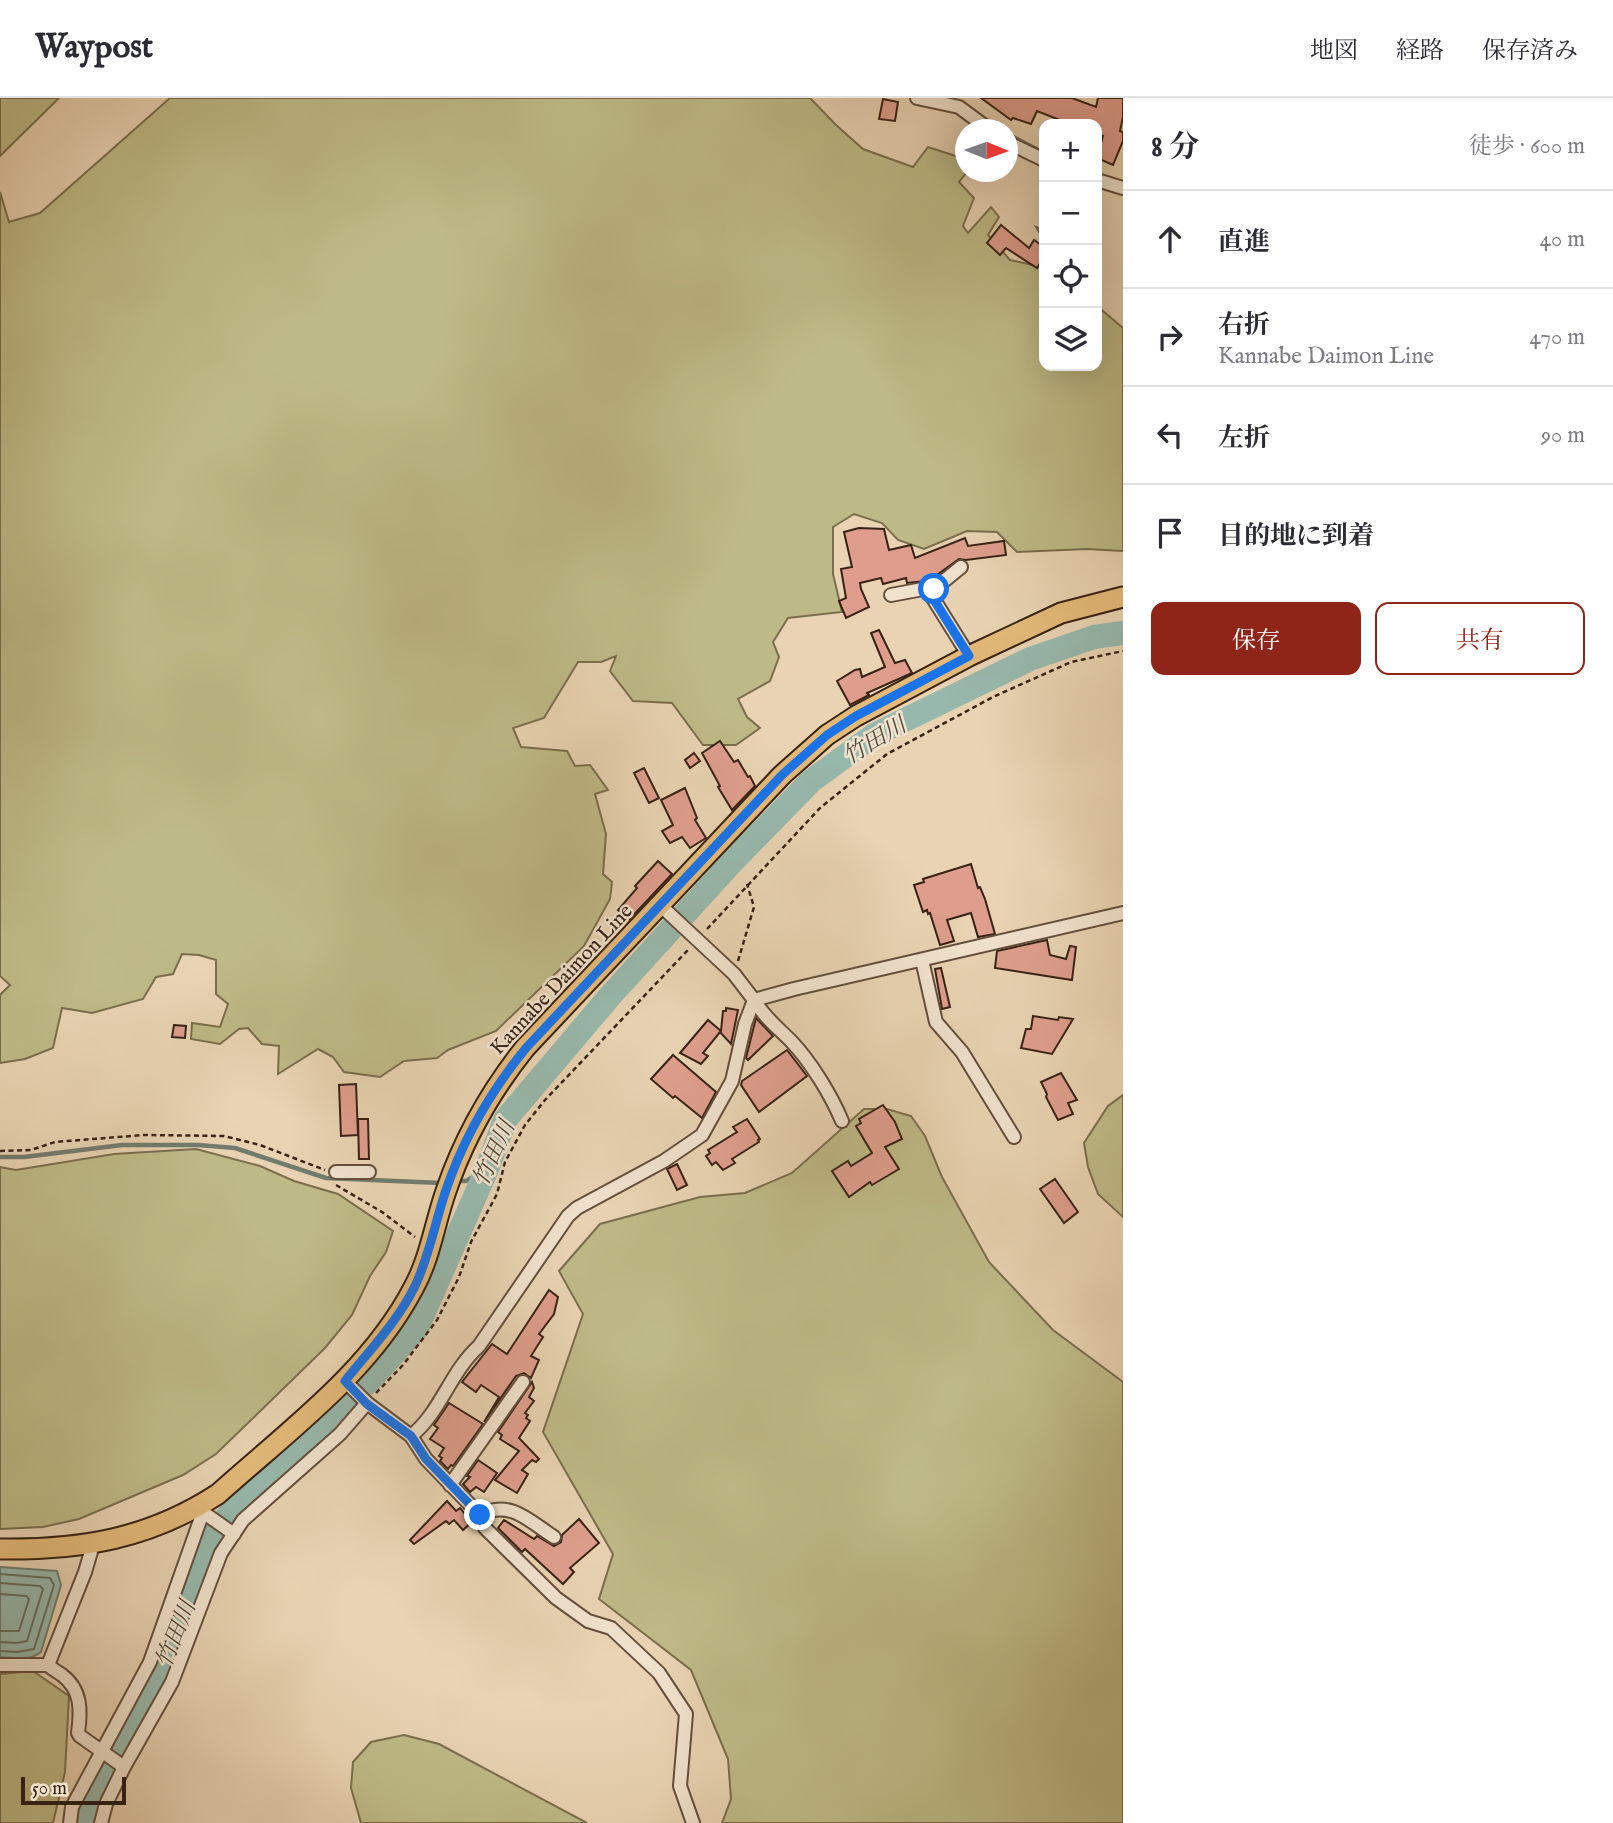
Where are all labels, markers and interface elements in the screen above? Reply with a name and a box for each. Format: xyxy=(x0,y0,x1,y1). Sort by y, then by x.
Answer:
text: Waypost xyxy=(35,27,153,69)
text: 地図 xyxy=(1310,36,1358,67)
text: 経路 xyxy=(1396,36,1444,67)
text: 保存済み xyxy=(1482,36,1578,67)
north arrow xyxy=(955,119,1018,182)
map controls xyxy=(1039,119,1102,371)
button: + xyxy=(1039,119,1102,182)
text: 8 分 xyxy=(1151,129,1199,167)
text: 徒歩 · 600 m xyxy=(1469,132,1585,161)
button: − xyxy=(1039,182,1102,245)
icon: ahead xyxy=(1151,220,1189,258)
text: 40 m xyxy=(1540,225,1585,254)
text: 直進 xyxy=(1218,226,1270,259)
button: locate xyxy=(1039,245,1102,308)
button: layers xyxy=(1039,308,1102,371)
text: 右折 xyxy=(1218,309,1270,342)
icon: right xyxy=(1151,318,1189,356)
text: 470 m xyxy=(1530,323,1585,352)
text: Kannabe Daimon Line xyxy=(1218,342,1434,371)
icon: left xyxy=(1151,416,1189,454)
text: 90 m xyxy=(1541,421,1585,450)
text: 左折 xyxy=(1218,422,1270,455)
icon: arrive xyxy=(1151,514,1189,552)
text: 目的地に到着 xyxy=(1218,520,1374,553)
route start xyxy=(918,573,949,604)
button: 保存 xyxy=(1151,602,1361,675)
button: 共有 xyxy=(1375,602,1585,675)
water label: 竹田川 xyxy=(838,710,914,771)
street label: Kannabe Daimon Line xyxy=(485,898,639,1061)
water label: 竹田川 xyxy=(467,1114,523,1191)
route end xyxy=(464,1499,495,1530)
water label: 竹田川 xyxy=(150,1594,204,1672)
scale bar xyxy=(21,1774,126,1806)
text: 50 m xyxy=(32,1777,67,1801)

